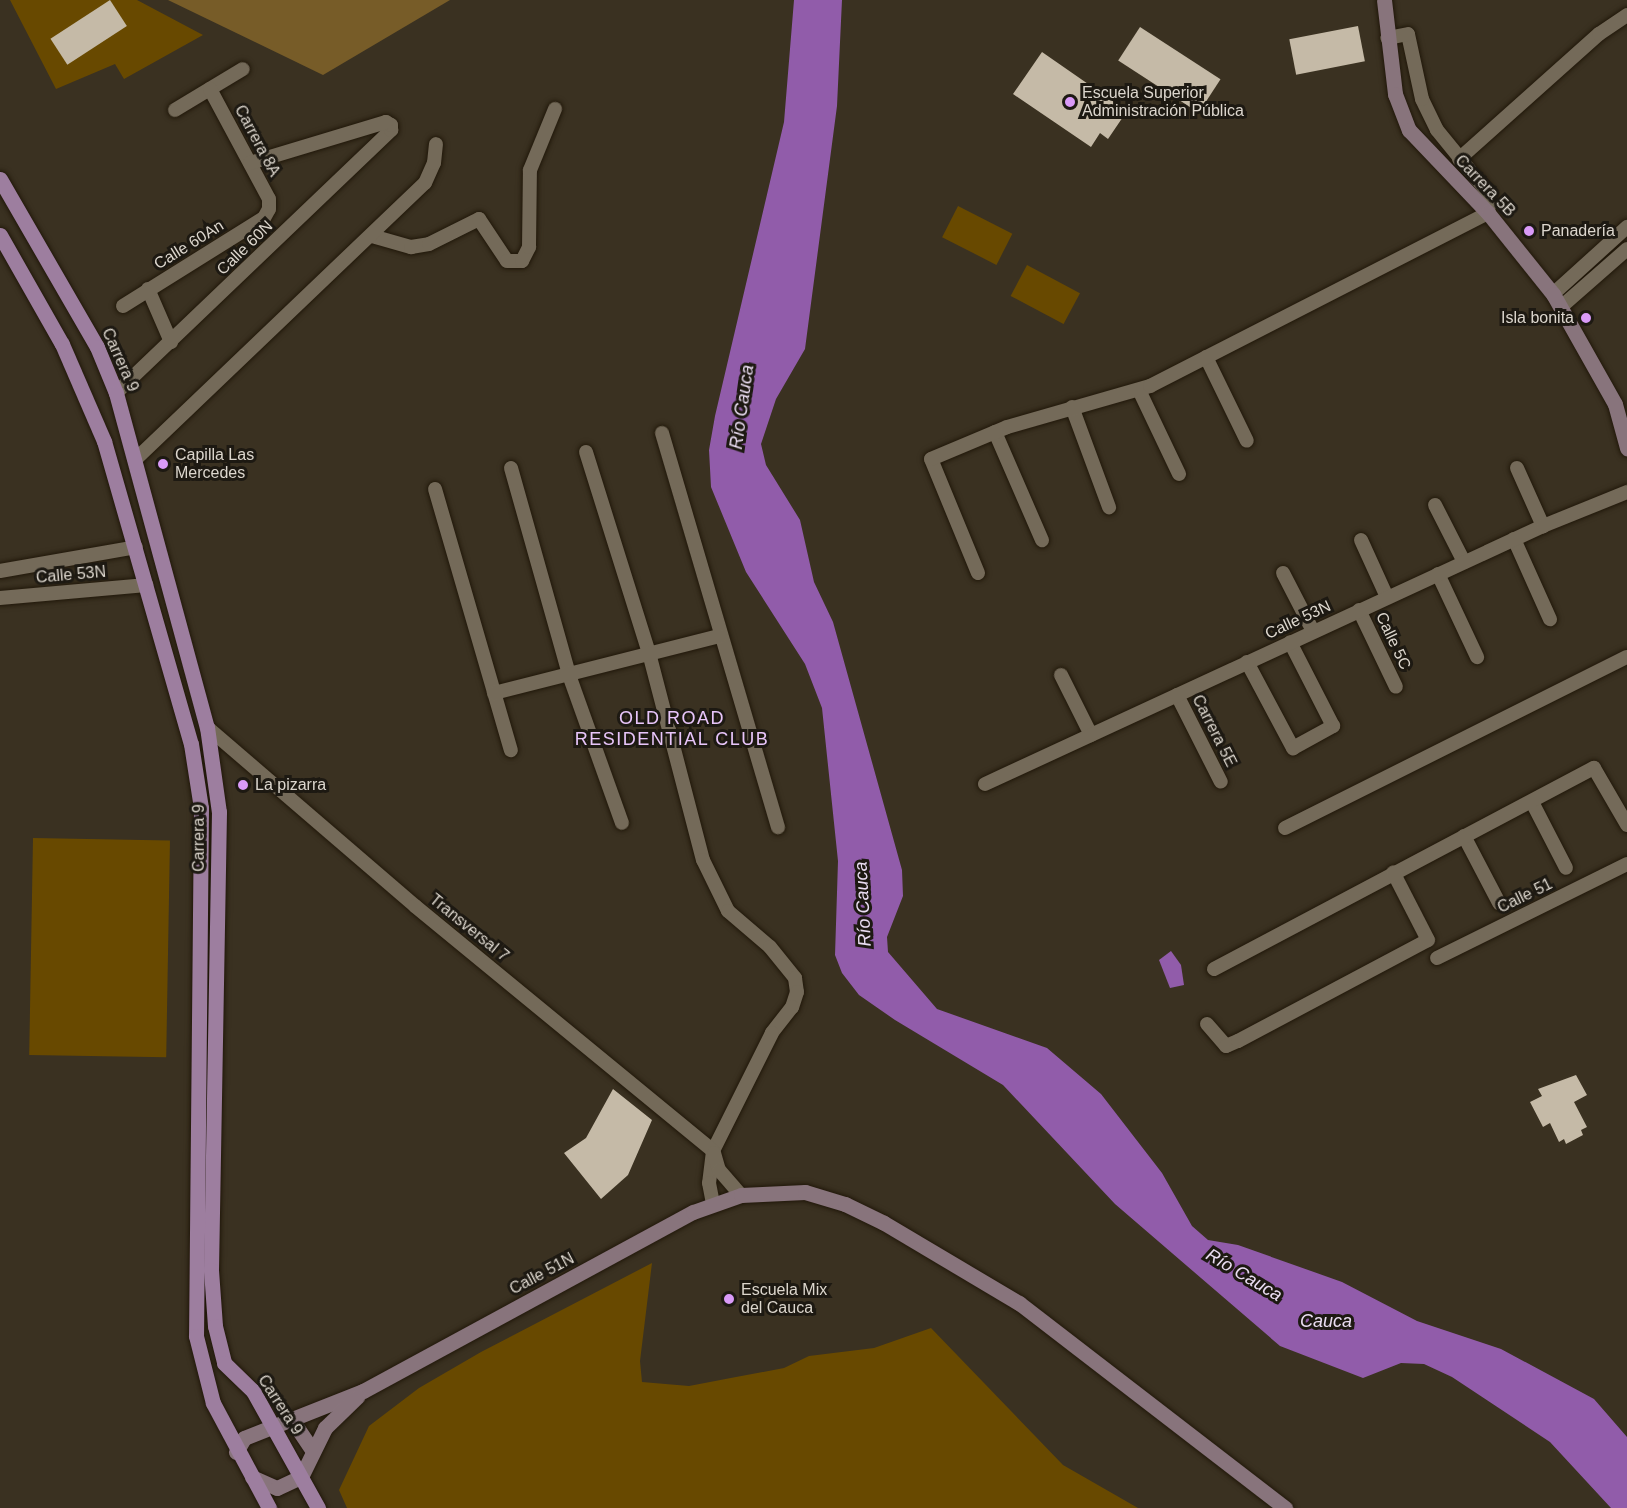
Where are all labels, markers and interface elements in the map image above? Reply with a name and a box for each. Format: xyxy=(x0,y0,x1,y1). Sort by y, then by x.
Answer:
place label: Escuela Superior Administración Pública xyxy=(1082,83,1244,121)
marker: Escuela Superior Administración Pública xyxy=(1063,95,1077,109)
street label: Carrera 8A xyxy=(230,102,284,180)
street label: Carrera 5B xyxy=(1451,151,1519,221)
street label: Calle 60An xyxy=(151,216,227,274)
street label: Calle 60N xyxy=(213,217,277,279)
place label: Panadería xyxy=(1541,221,1615,241)
marker: Panadería xyxy=(1522,224,1536,238)
place label: Isla bonita xyxy=(1501,308,1574,328)
marker: Isla bonita xyxy=(1579,311,1593,325)
street label: Carrera 9 xyxy=(97,325,143,395)
water label: Río Cauca xyxy=(725,363,759,451)
place label: Capilla Las Mercedes xyxy=(175,445,254,483)
marker: Capilla Las Mercedes xyxy=(156,457,170,471)
street label: Calle 53N xyxy=(35,562,107,588)
street label: Calle 53N xyxy=(1262,596,1334,644)
street label: Calle 5C xyxy=(1371,609,1415,673)
street label: Carrera 5E xyxy=(1188,692,1240,770)
district label: OLD ROAD RESIDENTIAL CLUB xyxy=(574,708,770,750)
place label: La pizarra xyxy=(255,775,326,795)
marker: La pizarra xyxy=(236,778,250,792)
street label: Carrera 9 xyxy=(189,804,209,872)
water label: Río Cauca xyxy=(850,861,876,947)
street label: Calle 51 xyxy=(1494,875,1556,917)
street label: Transversal 7 xyxy=(426,890,512,966)
water label: Río Cauca xyxy=(1202,1244,1286,1306)
street label: Calle 51N xyxy=(506,1249,578,1299)
place label: Escuela Mix del Cauca xyxy=(741,1280,827,1318)
marker: Escuela Mix del Cauca xyxy=(722,1292,736,1306)
water label: Cauca xyxy=(1300,1310,1352,1332)
street label: Carrera 9 xyxy=(254,1371,306,1439)

